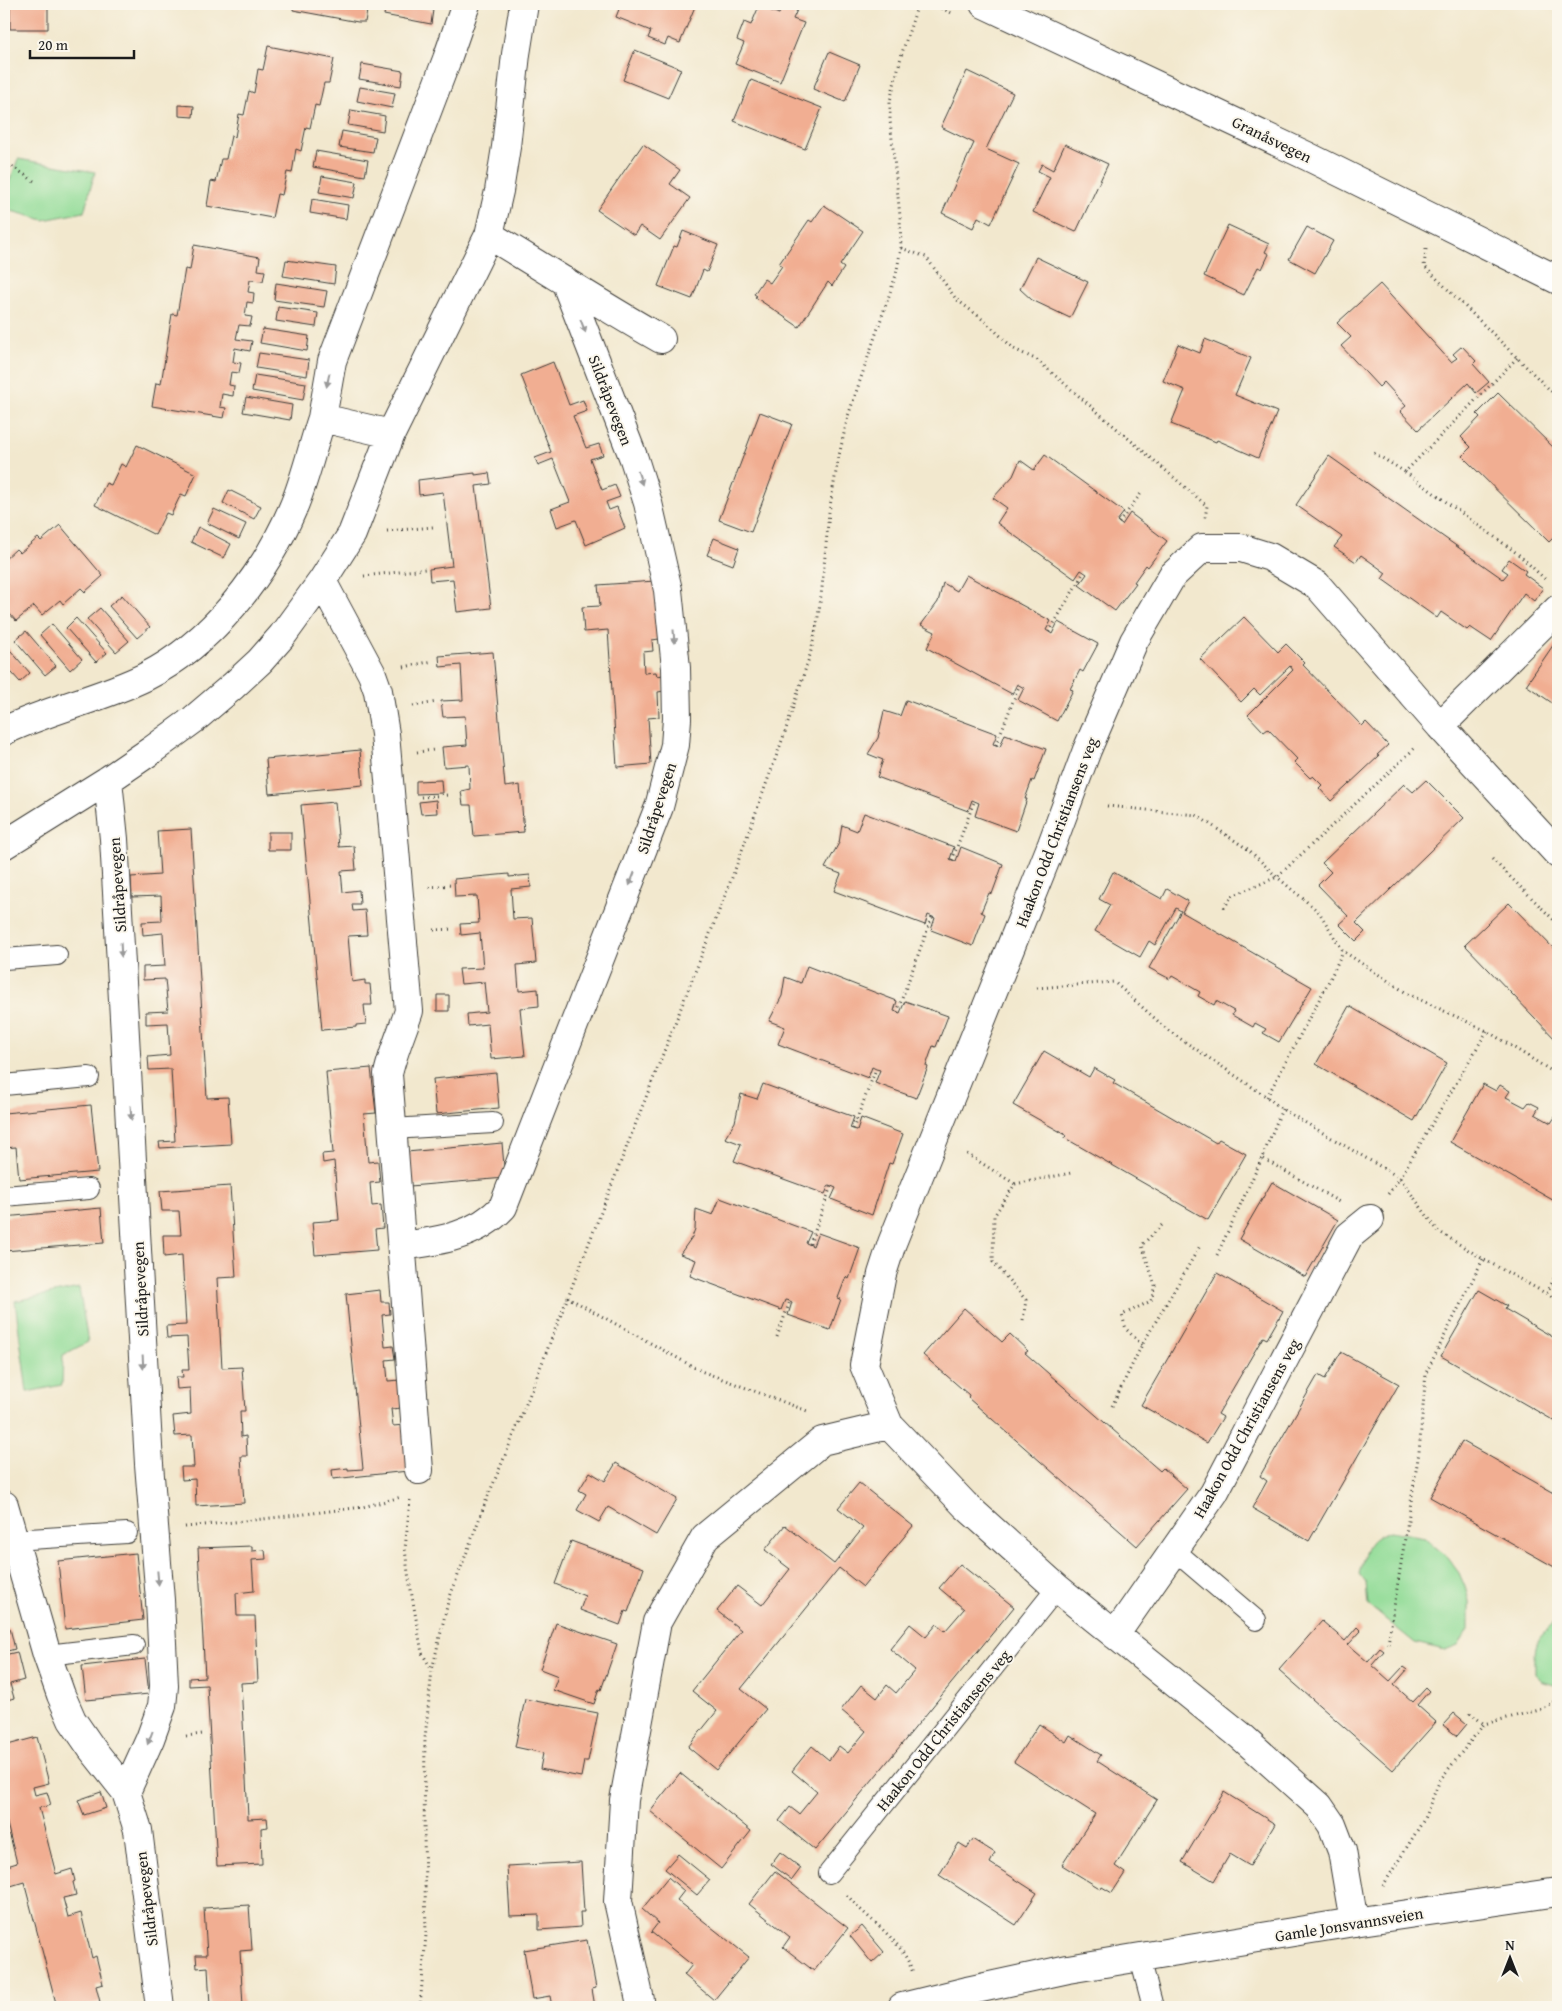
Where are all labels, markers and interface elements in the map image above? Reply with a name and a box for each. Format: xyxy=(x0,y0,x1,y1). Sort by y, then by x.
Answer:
scale bar xyxy=(30,28,134,60)
text: 20 m xyxy=(38,34,69,55)
street label: Granåsvegen xyxy=(1228,109,1316,169)
one-way arrow xyxy=(579,319,587,333)
street label: Sildråpevegen xyxy=(583,351,639,449)
one-way arrow xyxy=(324,373,332,388)
one-way arrow xyxy=(636,471,644,486)
one-way arrow xyxy=(670,629,678,645)
street label: Haakon Odd Christiansens veg xyxy=(1009,733,1103,931)
street label: Sildråpevegen xyxy=(630,759,682,857)
street label: Sildråpevegen xyxy=(102,837,132,933)
one-way arrow xyxy=(628,872,636,887)
one-way arrow xyxy=(117,943,125,959)
one-way arrow xyxy=(127,1105,135,1121)
street label: Sildråpevegen xyxy=(126,1241,154,1337)
street label: Haakon Odd Christiansens veg xyxy=(1187,1334,1306,1522)
one-way arrow xyxy=(140,1354,148,1370)
one-way arrow xyxy=(155,1570,163,1586)
street label: Haakon Odd Christiansens veg xyxy=(870,1644,1016,1816)
one-way arrow xyxy=(146,1731,154,1746)
street label: Sildråpevegen xyxy=(128,1850,164,1948)
street label: Gamle Jonsvannsveien xyxy=(1273,1900,1425,1948)
north arrow xyxy=(1484,1934,1534,1984)
text: N xyxy=(1505,1935,1515,1955)

